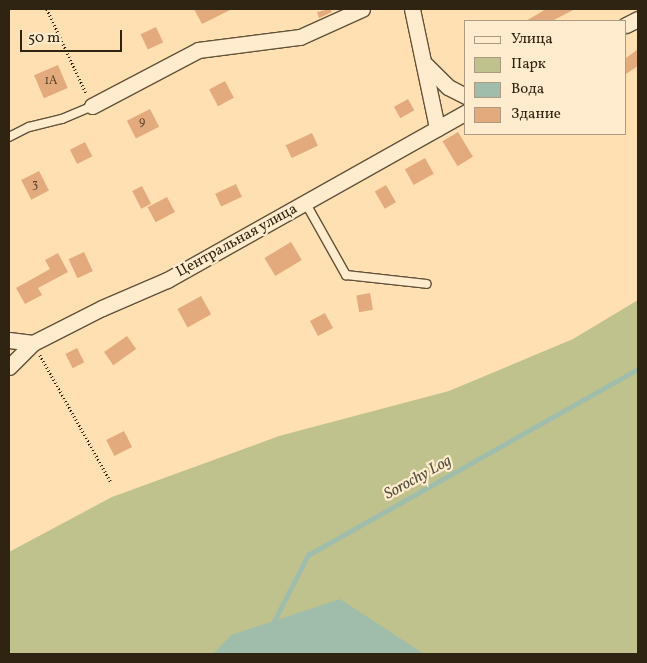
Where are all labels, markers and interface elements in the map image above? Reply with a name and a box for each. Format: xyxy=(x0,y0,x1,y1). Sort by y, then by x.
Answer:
scale bar xyxy=(22,20,125,52)
legend xyxy=(464,20,627,135)
text: 50 m xyxy=(28,28,60,49)
text: Улица xyxy=(511,29,553,50)
text: Парк xyxy=(511,54,546,75)
house number: 1А xyxy=(44,75,58,89)
text: Вода xyxy=(511,79,544,100)
text: Здание xyxy=(511,104,561,125)
house number: 9 xyxy=(139,116,145,130)
house number: 3 xyxy=(32,179,38,193)
street label: Центральная улица xyxy=(173,200,301,282)
water label: Sorochy Log xyxy=(381,452,455,504)

